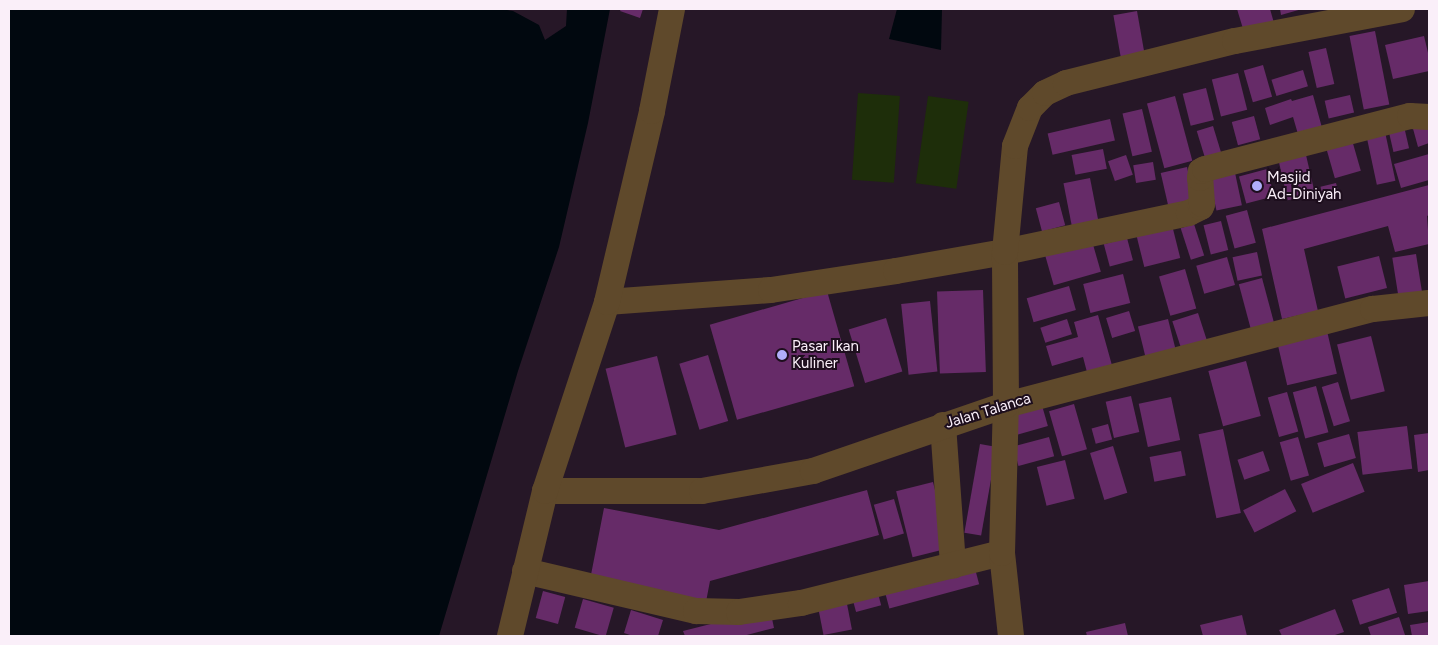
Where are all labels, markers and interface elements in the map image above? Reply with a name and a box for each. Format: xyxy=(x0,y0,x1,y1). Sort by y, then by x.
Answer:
place label: Masjid Ad-Diniyah xyxy=(1267,168,1341,203)
marker: Masjid Ad-Diniyah xyxy=(1251,180,1263,192)
place label: Pasar Ikan Kuliner xyxy=(792,337,859,372)
marker: Pasar Ikan Kuliner xyxy=(776,349,788,361)
street label: Jalan Talanca xyxy=(943,389,1033,433)

